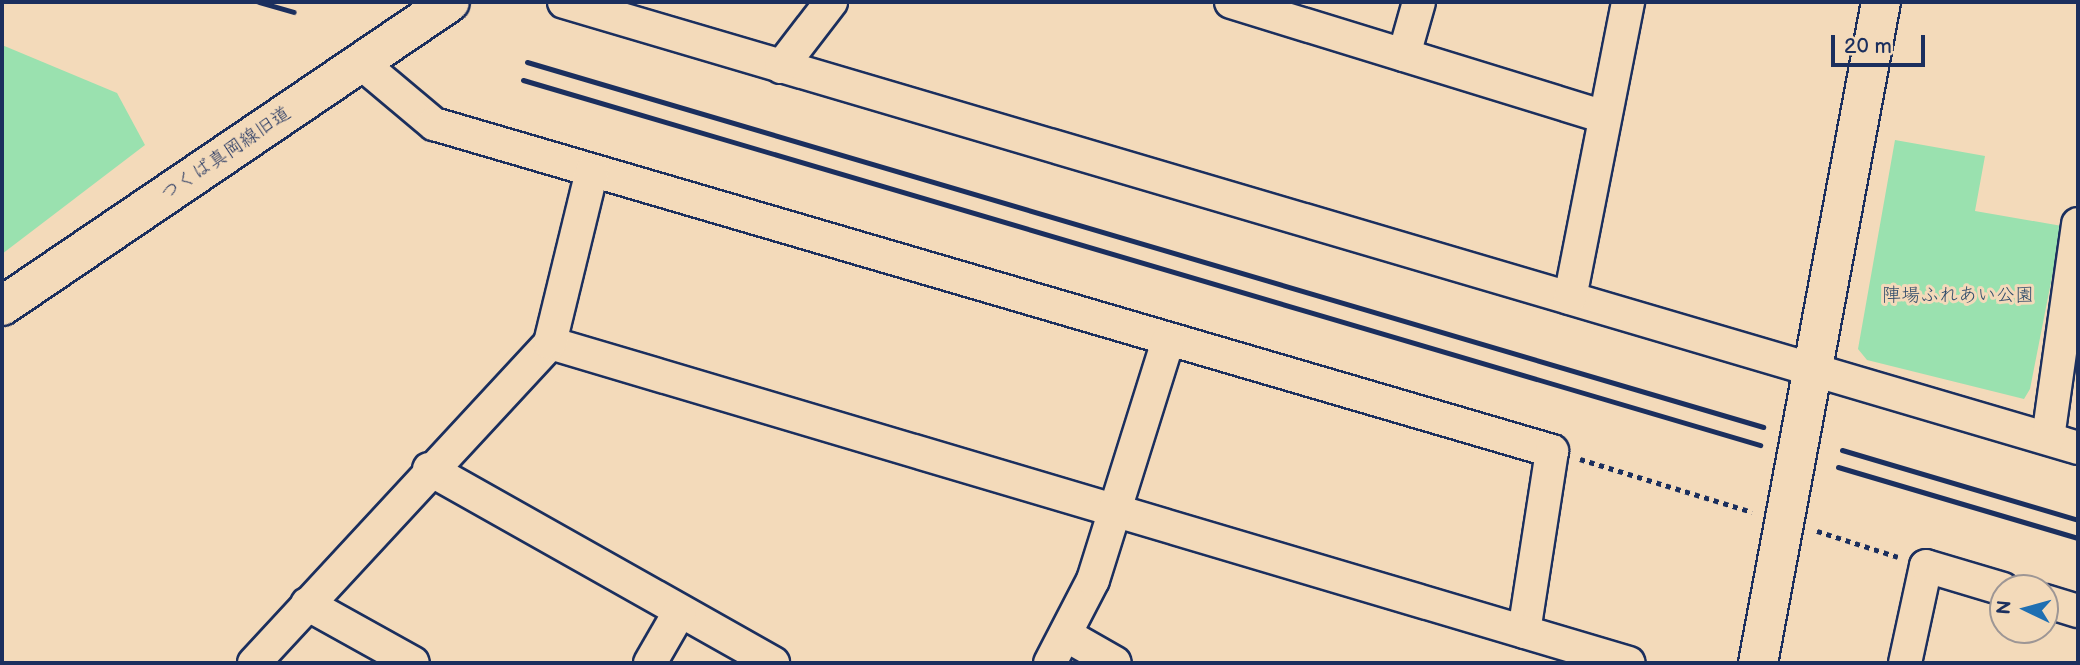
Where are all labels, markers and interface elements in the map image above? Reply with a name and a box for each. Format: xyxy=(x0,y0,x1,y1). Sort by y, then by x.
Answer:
scale bar xyxy=(1835,21,1930,65)
text: 20 m xyxy=(1844,34,1892,59)
street label: つくば真岡線旧道 xyxy=(157,102,295,206)
park label: 陣場ふれあい公園 xyxy=(1882,285,2034,307)
north arrow xyxy=(1989,574,2059,644)
text: N xyxy=(1992,599,2017,615)

